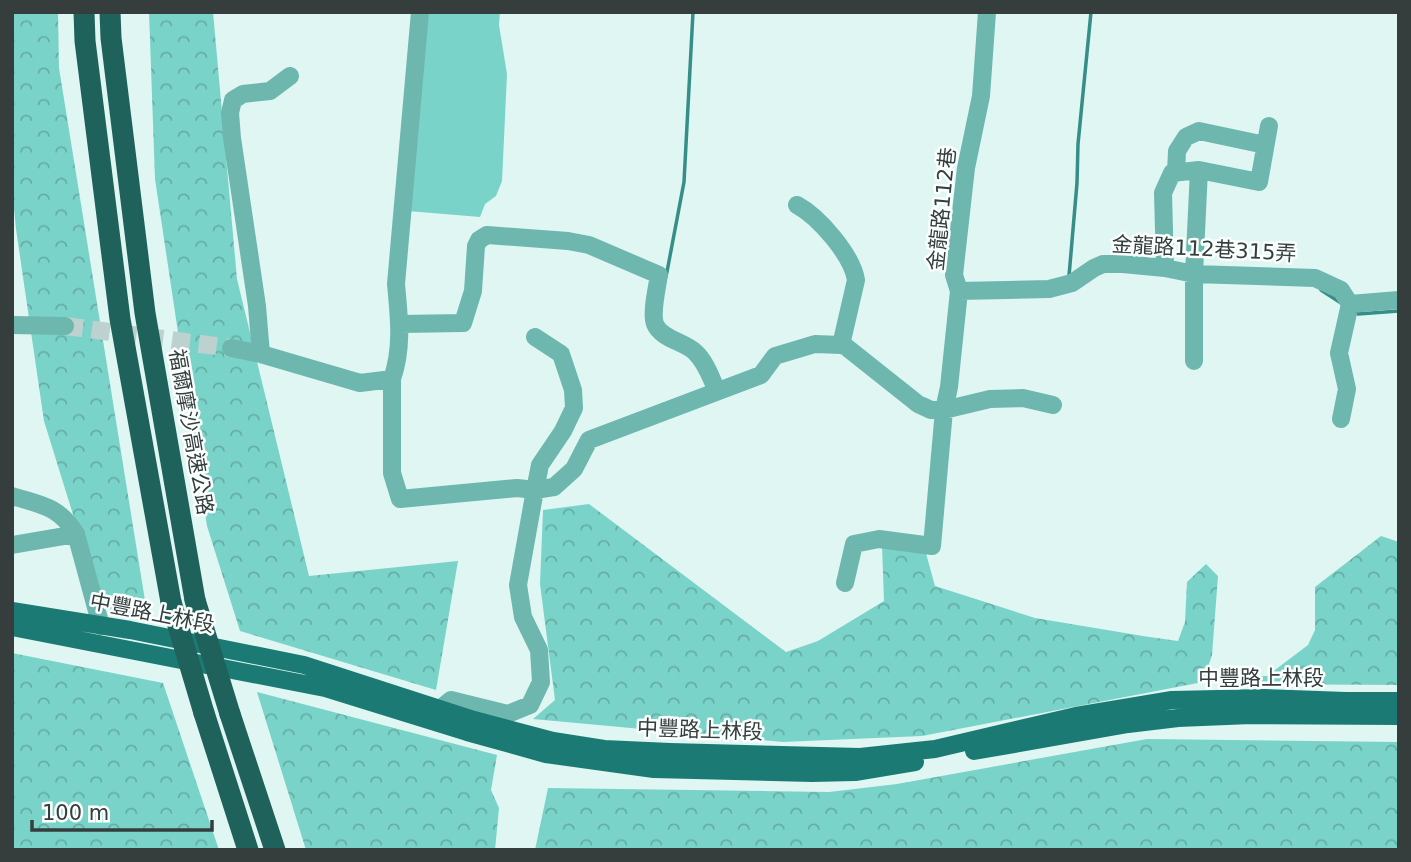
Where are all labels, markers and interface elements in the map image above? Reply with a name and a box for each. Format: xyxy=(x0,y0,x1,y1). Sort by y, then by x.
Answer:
street label: 金龍路112巷 xyxy=(924,146,960,272)
street label: 金龍路112巷315弄 xyxy=(1111,232,1297,266)
street label: 福爾摩沙高速公路 xyxy=(165,347,217,517)
street label: 中豐路上林段 xyxy=(88,589,216,637)
street label: 中豐路上林段 xyxy=(1198,666,1324,690)
street label: 中豐路上林段 xyxy=(637,716,763,744)
scale bar xyxy=(32,788,212,832)
text: 100 m xyxy=(42,801,109,825)

